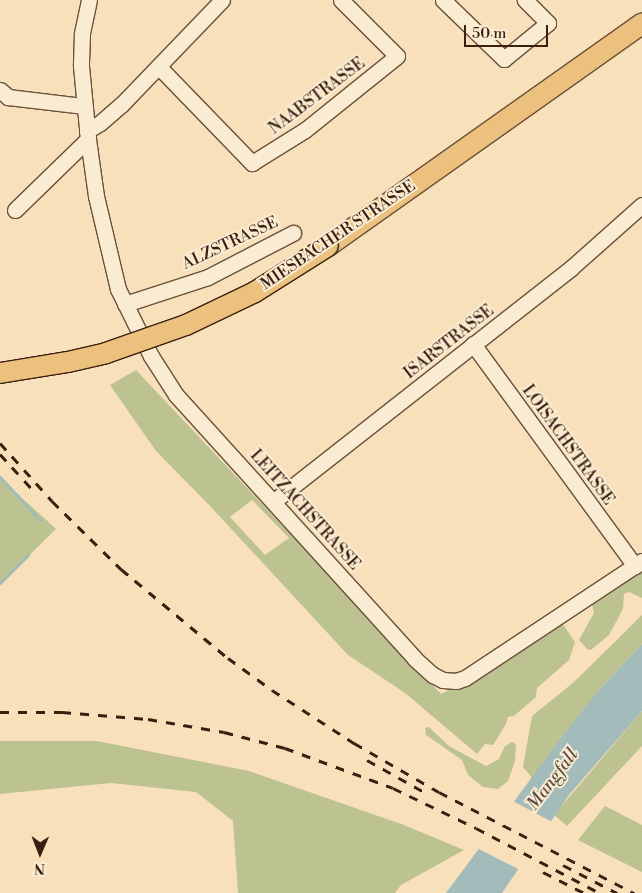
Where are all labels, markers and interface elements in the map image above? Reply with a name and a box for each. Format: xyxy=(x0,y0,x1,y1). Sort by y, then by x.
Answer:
scale bar xyxy=(467,15,551,47)
text: 50 m xyxy=(472,24,506,43)
street label: NAABSTRASSE xyxy=(265,54,369,138)
street label: MIESBACHER STRASSE xyxy=(257,176,419,294)
street label: ALZSTRASSE xyxy=(179,212,281,274)
street label: ISARSTRASSE xyxy=(400,301,498,383)
street label: LOISACHSTRASSE xyxy=(518,381,618,509)
street label: LEITZACHSTRASSE xyxy=(246,446,364,574)
water label: Mangfall xyxy=(523,745,583,815)
north arrow xyxy=(15,828,65,878)
text: N xyxy=(34,859,45,877)

